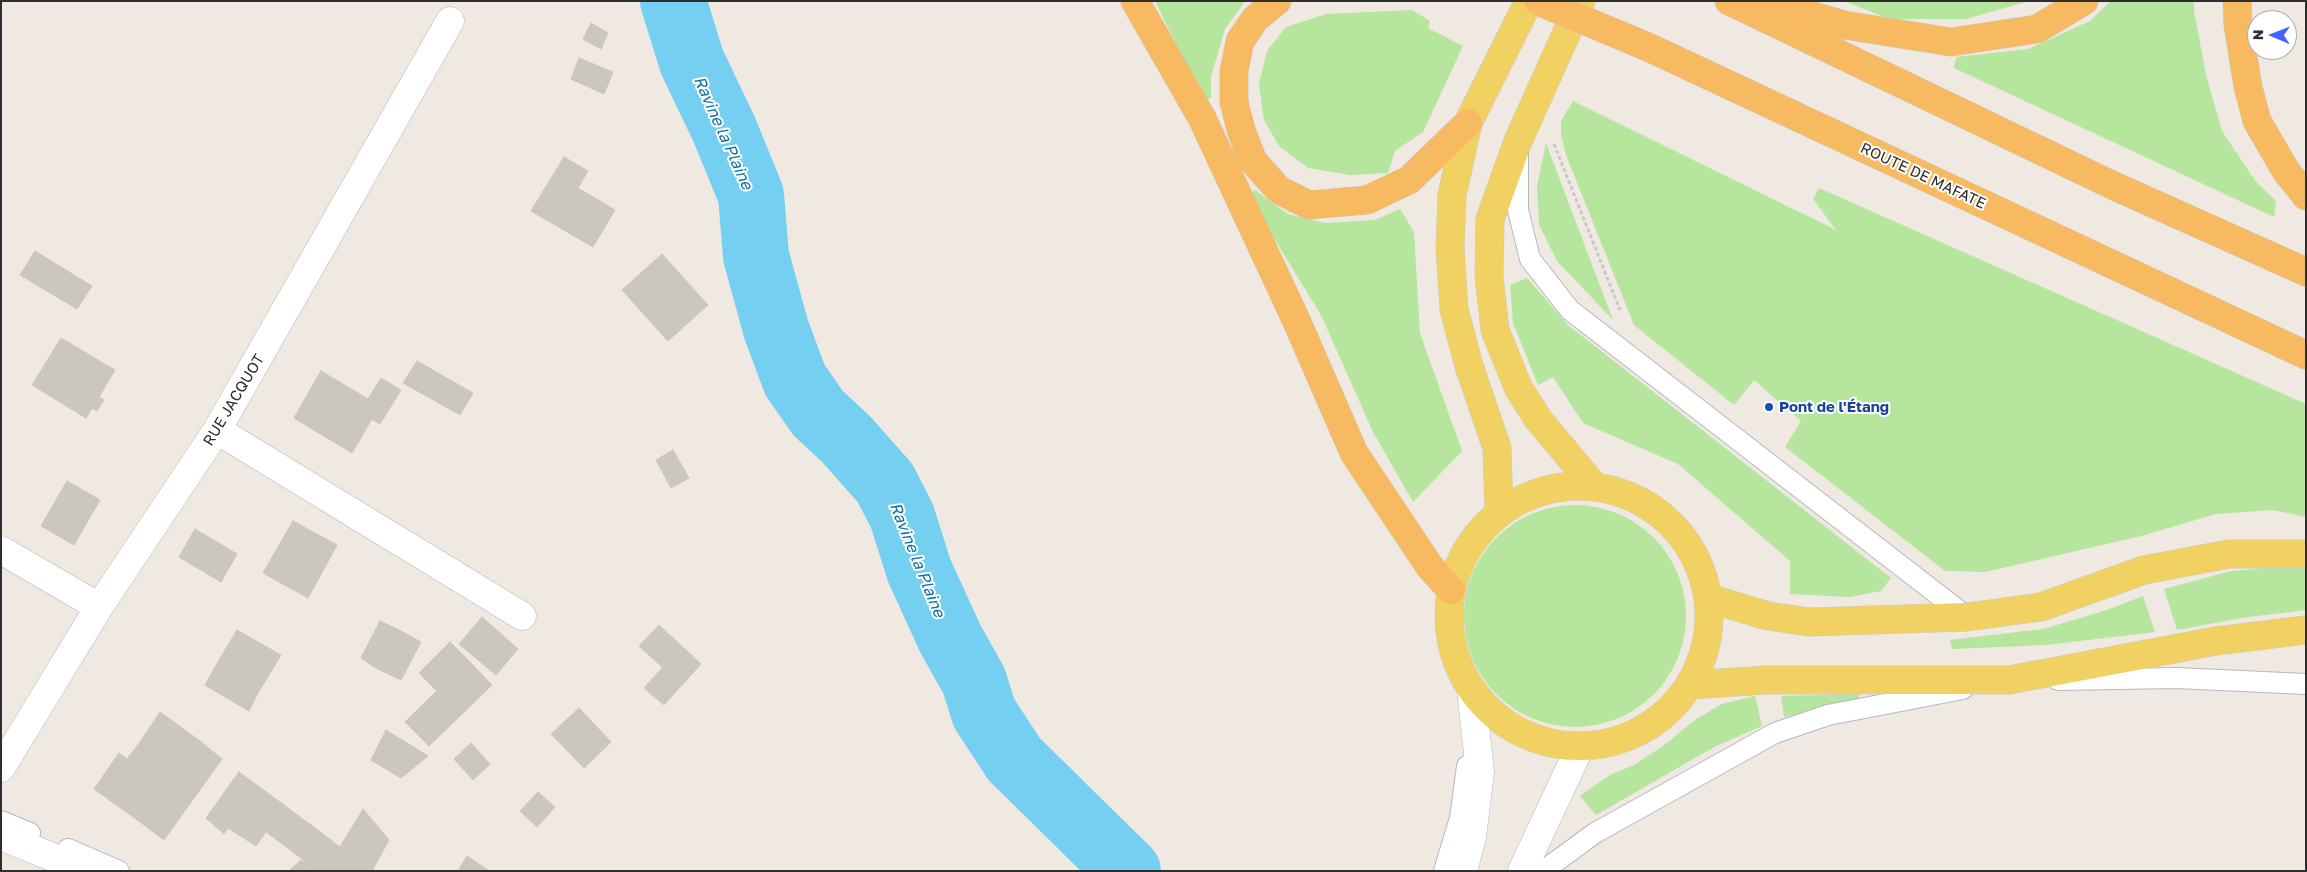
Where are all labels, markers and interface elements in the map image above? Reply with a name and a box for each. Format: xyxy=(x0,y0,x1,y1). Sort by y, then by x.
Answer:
north arrow xyxy=(2247,10,2297,60)
text: N xyxy=(2249,29,2266,40)
water label: Ravine la Plaine xyxy=(689,73,757,193)
street label: ROUTE DE MAFATE xyxy=(1858,139,1988,213)
street label: RUE JACQUOT xyxy=(200,351,268,449)
place label: Pont de l'Étang xyxy=(1779,398,1889,416)
marker: Pont de l'Étang xyxy=(1763,401,1775,413)
water label: Ravine la Plaine xyxy=(885,500,949,620)

